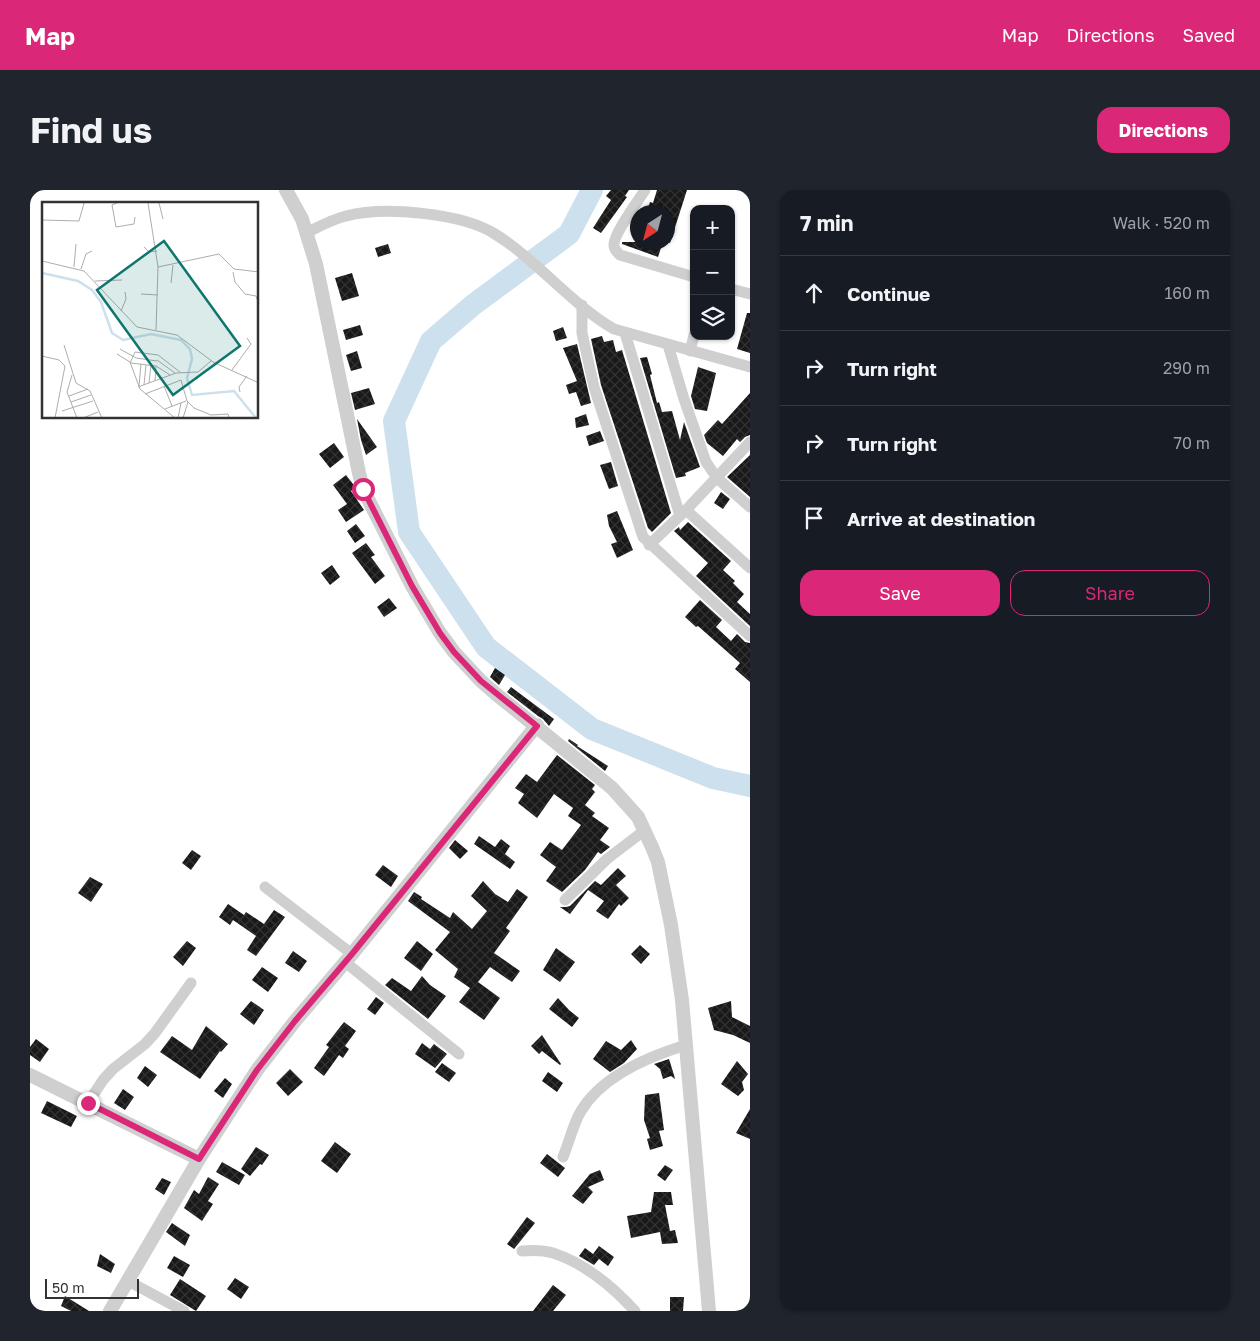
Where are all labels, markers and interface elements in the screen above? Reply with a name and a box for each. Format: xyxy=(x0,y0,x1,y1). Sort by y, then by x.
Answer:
text: Map xyxy=(25,21,75,50)
text: Map xyxy=(1002,24,1038,46)
text: Directions xyxy=(1066,24,1154,46)
text: Saved xyxy=(1182,24,1235,46)
button: Directions xyxy=(1097,107,1230,153)
text: Find us xyxy=(30,109,152,151)
inset map xyxy=(42,202,259,419)
north arrow xyxy=(630,205,675,250)
map controls xyxy=(690,205,735,340)
button: + xyxy=(690,205,735,250)
text: 7 min xyxy=(800,210,854,236)
text: Walk · 520 m xyxy=(1113,213,1210,233)
button: − xyxy=(690,250,735,295)
icon: ahead xyxy=(800,279,828,307)
text: Continue xyxy=(847,282,930,305)
text: 160 m xyxy=(1164,283,1210,303)
button: layers xyxy=(690,295,735,340)
icon: right xyxy=(800,354,828,382)
text: Turn right xyxy=(847,357,937,380)
text: 290 m xyxy=(1163,358,1210,378)
icon: right xyxy=(800,429,828,457)
text: Turn right xyxy=(847,432,937,455)
text: 70 m xyxy=(1173,433,1210,453)
route start xyxy=(352,478,375,501)
icon: arrive xyxy=(800,504,828,532)
text: Arrive at destination xyxy=(847,507,1035,530)
button: Save xyxy=(800,570,1000,616)
button: Share xyxy=(1010,570,1210,616)
route end xyxy=(77,1092,100,1115)
scale bar xyxy=(45,1276,139,1299)
text: 50 m xyxy=(52,1279,85,1296)

